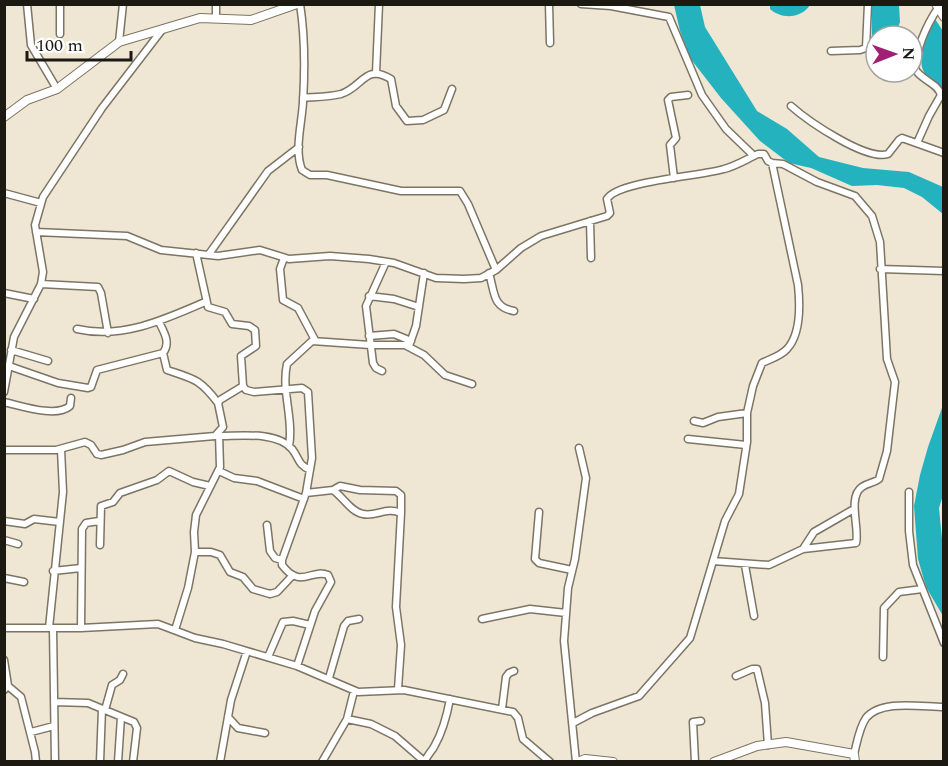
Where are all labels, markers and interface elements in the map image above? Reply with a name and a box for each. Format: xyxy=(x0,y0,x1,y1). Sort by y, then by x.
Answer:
scale bar xyxy=(27,24,130,62)
north arrow xyxy=(864,24,924,84)
text: 100 m xyxy=(36,32,83,59)
text: N xyxy=(896,47,920,60)

